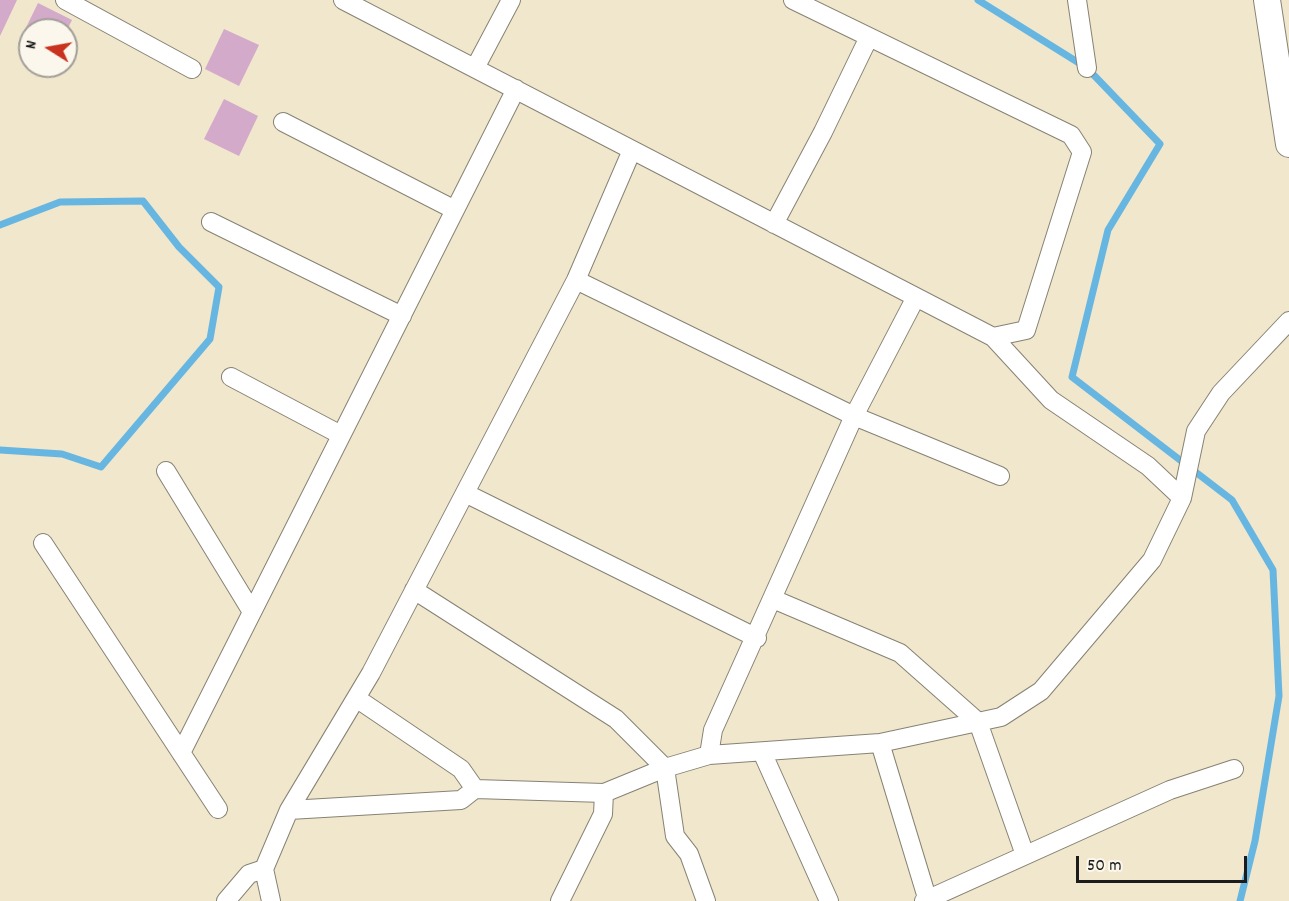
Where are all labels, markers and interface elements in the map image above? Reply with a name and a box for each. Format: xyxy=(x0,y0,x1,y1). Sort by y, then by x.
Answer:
north arrow xyxy=(18,18,78,78)
text: N xyxy=(20,39,44,51)
scale bar xyxy=(1079,844,1250,882)
text: 50 m xyxy=(1087,854,1122,879)

